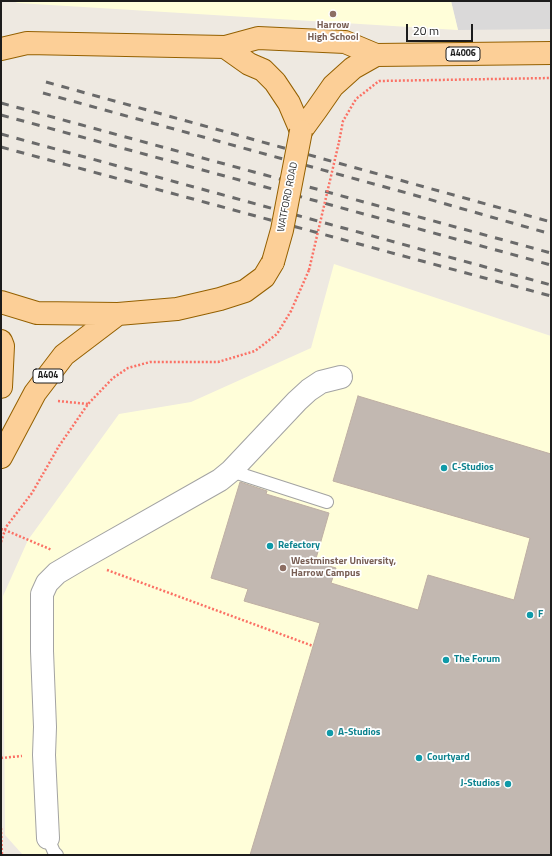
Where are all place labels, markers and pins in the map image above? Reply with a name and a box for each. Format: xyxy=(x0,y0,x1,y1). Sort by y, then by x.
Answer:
marker: Harrow High School xyxy=(328,9,338,19)
place label: Harrow High School xyxy=(307,20,359,44)
place label: C-Studios xyxy=(452,462,494,474)
marker: C-Studios xyxy=(439,463,449,473)
place label: Refectory xyxy=(278,540,320,552)
marker: Refectory xyxy=(265,541,275,551)
place label: Westminster University, Harrow Campus xyxy=(291,556,396,580)
marker: Westminster University, Harrow Campus xyxy=(278,563,288,573)
place label: F xyxy=(538,609,543,621)
marker: F xyxy=(525,610,535,620)
place label: The Forum xyxy=(454,654,500,666)
marker: The Forum xyxy=(441,655,451,665)
place label: A-Studios xyxy=(338,727,381,739)
marker: A-Studios xyxy=(325,728,335,738)
place label: Courtyard xyxy=(427,752,470,764)
marker: Courtyard xyxy=(414,753,424,763)
place label: J-Studios xyxy=(460,778,500,790)
marker: J-Studios xyxy=(503,779,513,789)

